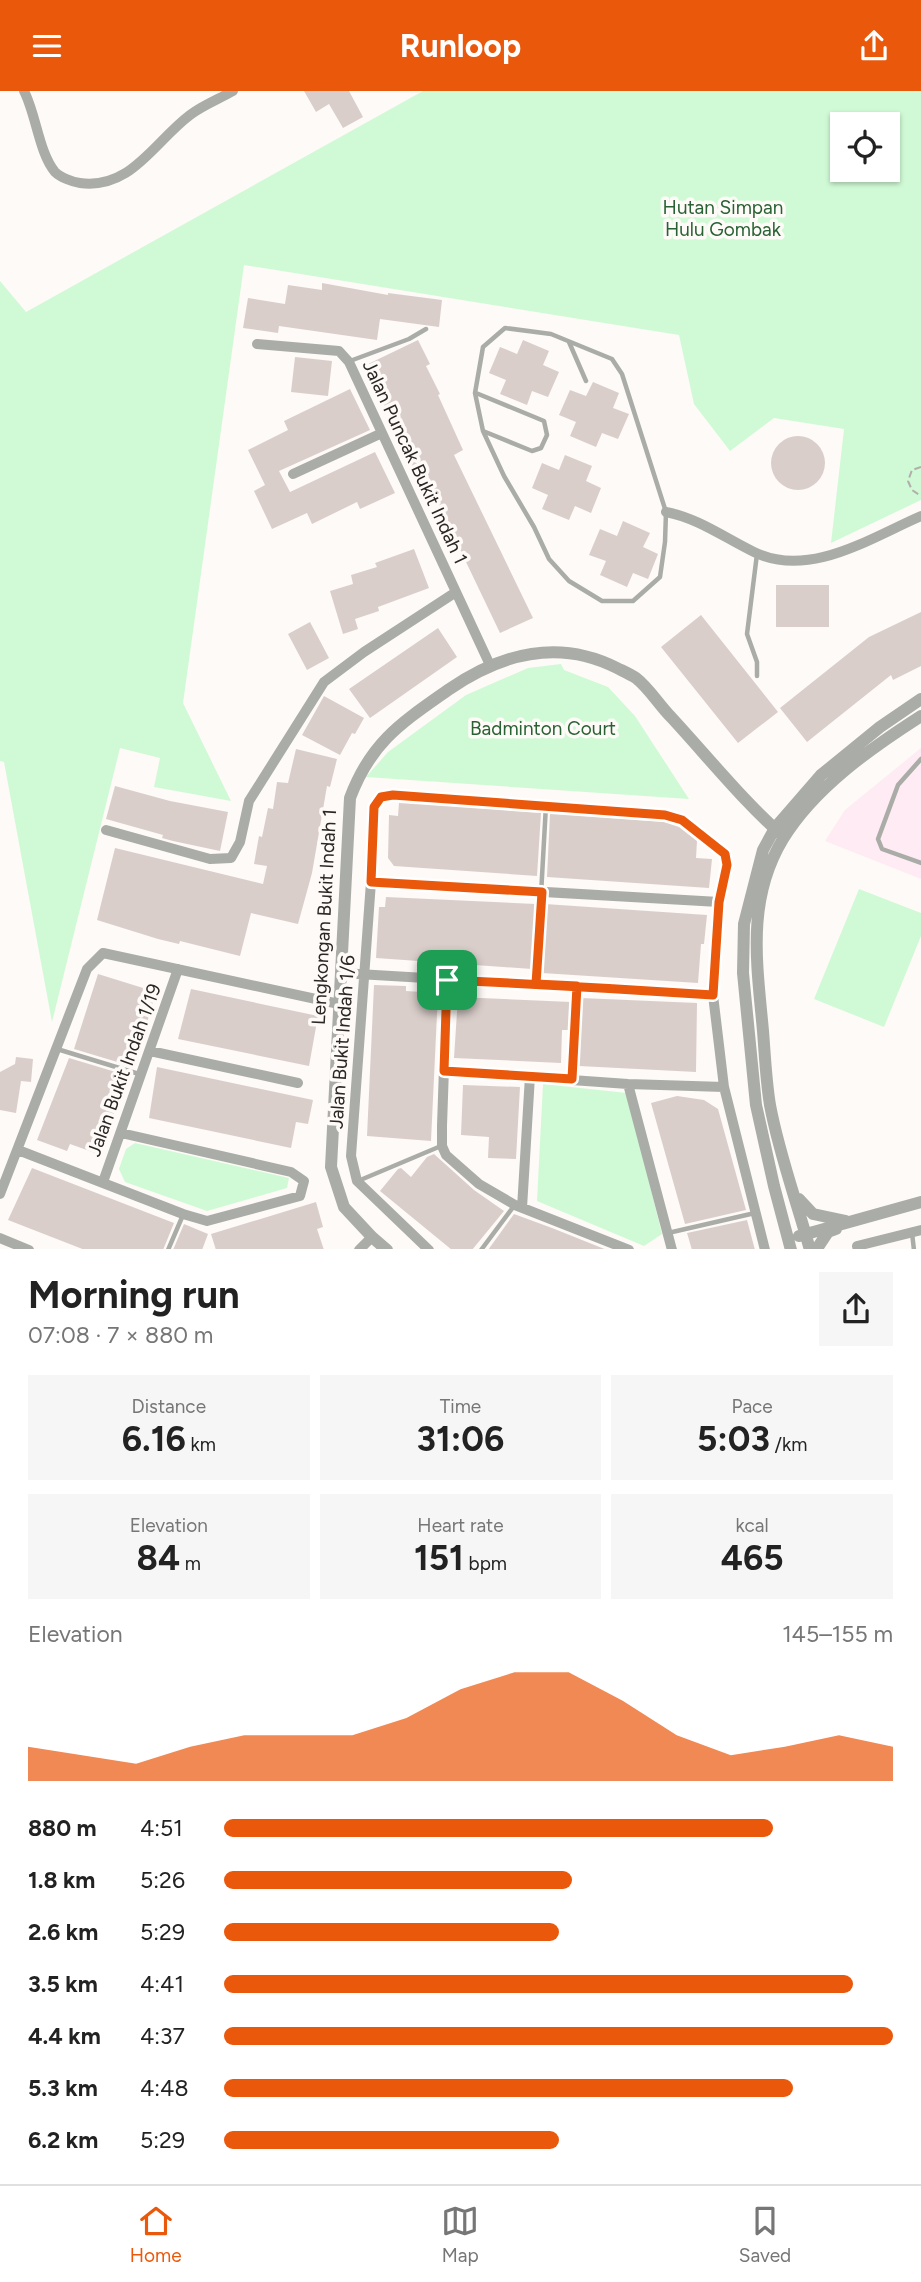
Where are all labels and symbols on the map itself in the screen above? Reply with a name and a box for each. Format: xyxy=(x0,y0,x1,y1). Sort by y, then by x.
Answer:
park label: Hutan Simpan Hulu Gombak xyxy=(663,196,783,241)
street label: Jalan Puncak Bukit Indah 1 xyxy=(358,357,472,567)
park label: Badminton Court xyxy=(470,717,616,740)
street label: Lengkongan Bukit Indah 1 xyxy=(307,808,341,1026)
pin xyxy=(417,950,477,1010)
street label: Jalan Bukit Indah 1/6 xyxy=(324,954,360,1130)
street label: Jalan Bukit Indah 1/19 xyxy=(82,981,166,1159)

